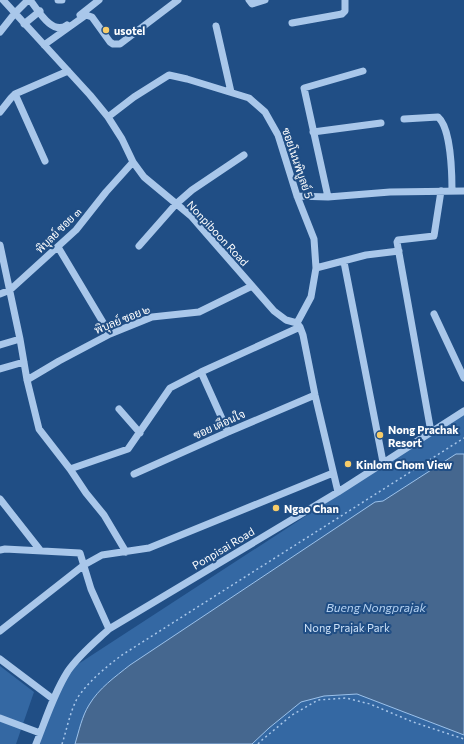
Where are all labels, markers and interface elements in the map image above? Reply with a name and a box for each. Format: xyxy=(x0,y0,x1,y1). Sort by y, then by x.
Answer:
place label: usotel xyxy=(114,24,145,37)
marker: usotel xyxy=(101,25,111,35)
street label: ซอยโนนพิบูลย์ 5 xyxy=(278,126,317,201)
street label: Nonpiboon Road xyxy=(185,198,251,268)
street label: พิบุลย์ ซอย ๓ xyxy=(32,204,86,258)
street label: พิบุลย์ ซอย ๒ xyxy=(92,301,153,339)
street label: ซอย เตือนใจ xyxy=(191,406,247,441)
place label: Nong Prachak Resort xyxy=(388,423,459,449)
marker: Nong Prachak Resort xyxy=(375,430,385,440)
place label: Kinlom Chom View xyxy=(356,458,452,471)
marker: Kinlom Chom View xyxy=(343,459,353,469)
place label: Ngao Chan xyxy=(284,502,339,515)
marker: Ngao Chan xyxy=(271,503,281,513)
street label: Ponpisai Road xyxy=(190,524,256,572)
water label: Bueng Nongprajak xyxy=(326,600,426,614)
park label: Nong Prajak Park xyxy=(304,621,390,634)

